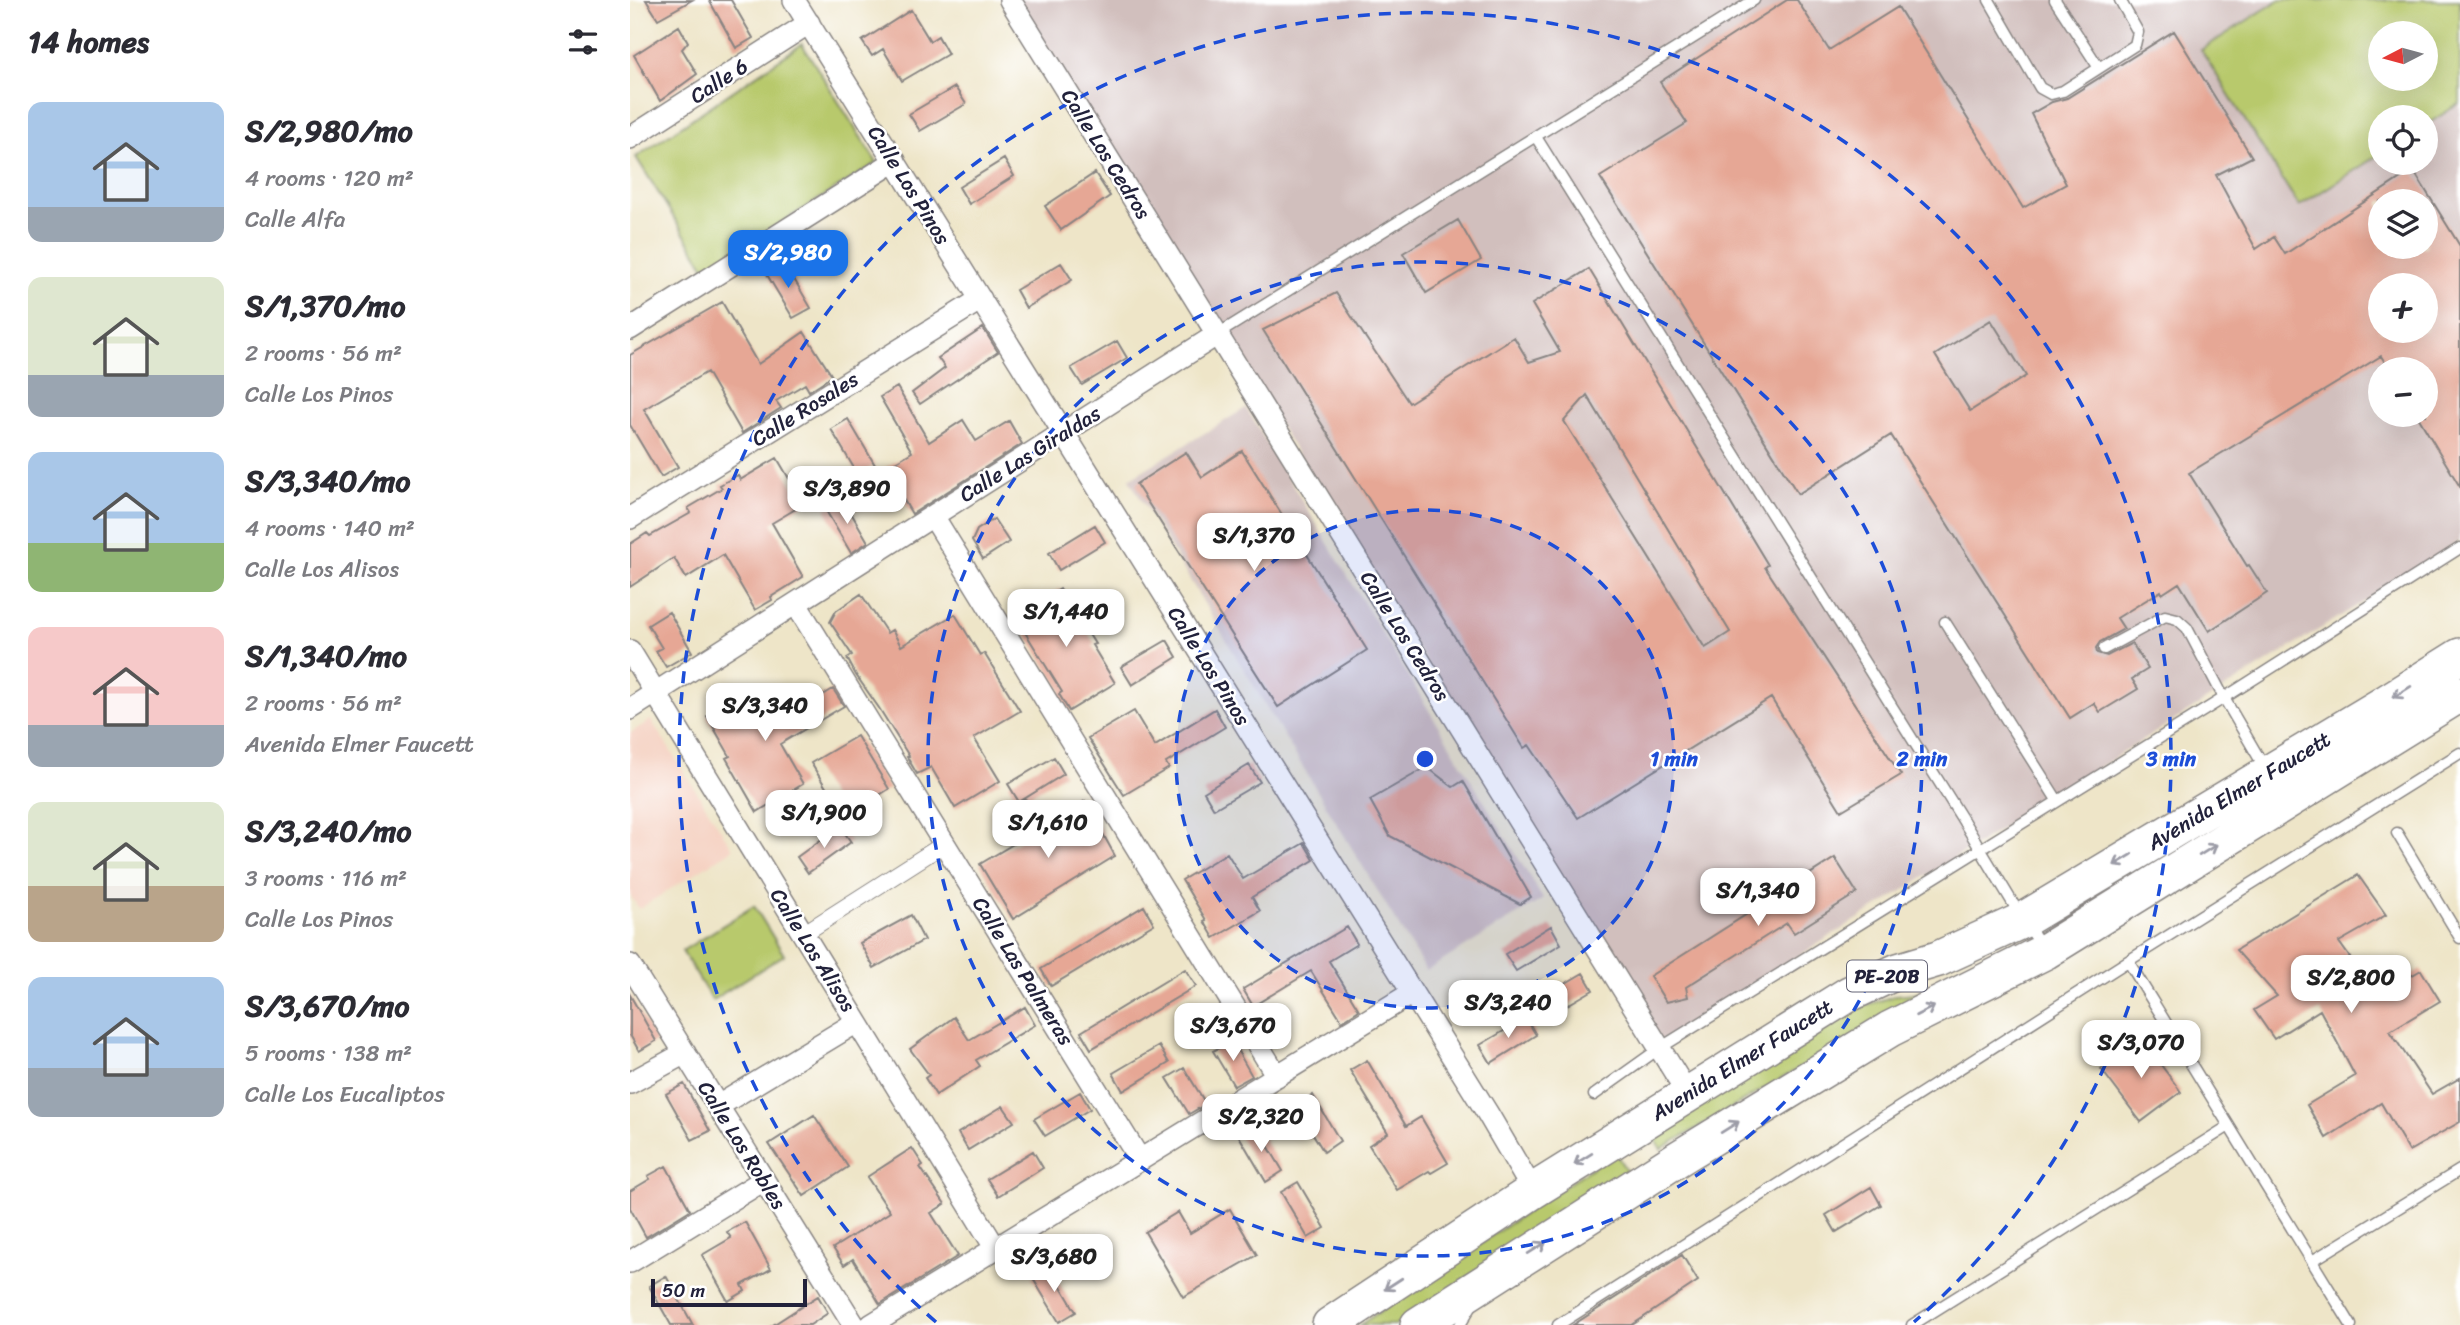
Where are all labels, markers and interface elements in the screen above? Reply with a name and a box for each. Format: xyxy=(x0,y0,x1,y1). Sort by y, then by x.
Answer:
text: 14 homes xyxy=(28,15,149,69)
north arrow xyxy=(2368,21,2438,91)
map controls xyxy=(2368,21,2438,427)
icon: filters xyxy=(564,23,602,61)
street label: Calle 6 xyxy=(682,48,756,114)
street label: Calle Los Cedros xyxy=(1051,81,1162,227)
text: S/2,980/mo xyxy=(245,104,413,158)
button: locate xyxy=(2368,105,2438,175)
street label: Calle Los Pinos xyxy=(857,117,961,253)
icon: home xyxy=(84,130,168,214)
text: 4 rooms · 120 m² xyxy=(245,158,414,199)
button: layers xyxy=(2368,189,2438,259)
text: Calle Alfa xyxy=(245,199,345,240)
pin: S/2,980 xyxy=(723,230,853,290)
text: S/2,980 xyxy=(744,232,832,273)
button: + xyxy=(2368,273,2438,343)
text: S/1,370/mo xyxy=(245,279,405,333)
icon: home xyxy=(84,305,168,389)
text: 2 rooms · 56 m² xyxy=(245,333,402,374)
button: − xyxy=(2368,357,2438,427)
street label: Calle Rosales xyxy=(744,361,866,457)
text: Calle Los Pinos xyxy=(245,374,393,415)
street label: Calle Las Giraldas xyxy=(951,395,1109,513)
text: S/3,340/mo xyxy=(245,454,411,508)
pin: S/3,890 xyxy=(782,466,912,526)
text: S/3,890 xyxy=(803,468,891,509)
icon: home xyxy=(84,480,168,564)
text: 4 rooms · 140 m² xyxy=(245,508,415,549)
pin: S/1,370 xyxy=(1189,514,1319,573)
text: S/1,370 xyxy=(1213,515,1295,556)
text: Calle Los Alisos xyxy=(245,549,399,590)
street label: Calle Los Cedros xyxy=(1350,563,1461,709)
pin: S/1,440 xyxy=(1001,590,1131,649)
text: S/1,440 xyxy=(1023,591,1109,632)
street label: Calle Los Pinos xyxy=(1157,598,1261,734)
text: S/1,340/mo xyxy=(245,629,407,683)
icon: home xyxy=(84,655,168,739)
text: 2 rooms · 56 m² xyxy=(245,683,402,724)
pin: S/3,340 xyxy=(700,684,830,743)
text: S/3,340 xyxy=(722,685,808,726)
one-way arrow xyxy=(2393,686,2413,700)
street label: Avenida Elmer Faucett xyxy=(2139,721,2338,862)
text: Avenida Elmer Faucett xyxy=(245,724,474,765)
text: 1 min xyxy=(1650,740,1699,778)
text: 2 min xyxy=(1896,740,1948,778)
text: 3 min xyxy=(2145,740,2197,778)
centre of rings xyxy=(1413,747,1437,771)
pin: S/1,900 xyxy=(759,790,889,850)
text: S/1,900 xyxy=(781,792,867,833)
pin: S/1,610 xyxy=(983,800,1113,860)
text: S/1,610 xyxy=(1008,802,1088,843)
text: S/3,240/mo xyxy=(245,804,411,858)
icon: home xyxy=(84,830,168,914)
one-way arrow xyxy=(2198,843,2217,858)
one-way arrow xyxy=(2114,853,2134,867)
text: 3 rooms · 116 m² xyxy=(245,858,407,899)
pin: S/1,340 xyxy=(1693,869,1823,928)
text: S/1,340 xyxy=(1716,870,1800,911)
street label: Calle Los Alisos xyxy=(760,880,867,1020)
street label: Calle Las Palmeras xyxy=(962,889,1084,1054)
text: Calle Los Pinos xyxy=(245,899,393,940)
pin: S/2,800 xyxy=(2286,956,2416,1015)
text: S/2,800 xyxy=(2307,957,2395,998)
road number: PE-20B xyxy=(1847,960,1927,992)
text: S/3,670/mo xyxy=(245,979,410,1033)
pin: S/3,240 xyxy=(1443,981,1573,1040)
text: S/3,240 xyxy=(1465,982,1551,1023)
street label: Avenida Elmer Faucett xyxy=(1642,989,1841,1132)
pin: S/3,670 xyxy=(1168,1004,1298,1063)
one-way arrow xyxy=(1914,1004,1935,1018)
icon: home xyxy=(84,1005,168,1089)
text: S/3,670 xyxy=(1190,1005,1276,1046)
pin: S/3,070 xyxy=(2076,1020,2206,1080)
text: S/3,070 xyxy=(2098,1022,2184,1063)
text: 5 rooms · 138 m² xyxy=(245,1033,412,1074)
street label: Calle Los Robles xyxy=(687,1073,797,1217)
text: Calle Los Eucaliptos xyxy=(245,1074,445,1115)
pin: S/2,320 xyxy=(1196,1094,1326,1154)
text: S/2,320 xyxy=(1218,1096,1304,1137)
one-way arrow xyxy=(1719,1120,1739,1134)
one-way arrow xyxy=(1574,1153,1594,1167)
pin: S/3,680 xyxy=(989,1234,1119,1294)
text: S/3,680 xyxy=(1011,1236,1097,1277)
one-way arrow xyxy=(1526,1240,1546,1254)
text: 50 m xyxy=(662,1274,705,1307)
scale bar xyxy=(651,1276,807,1308)
one-way arrow xyxy=(1383,1277,1403,1291)

